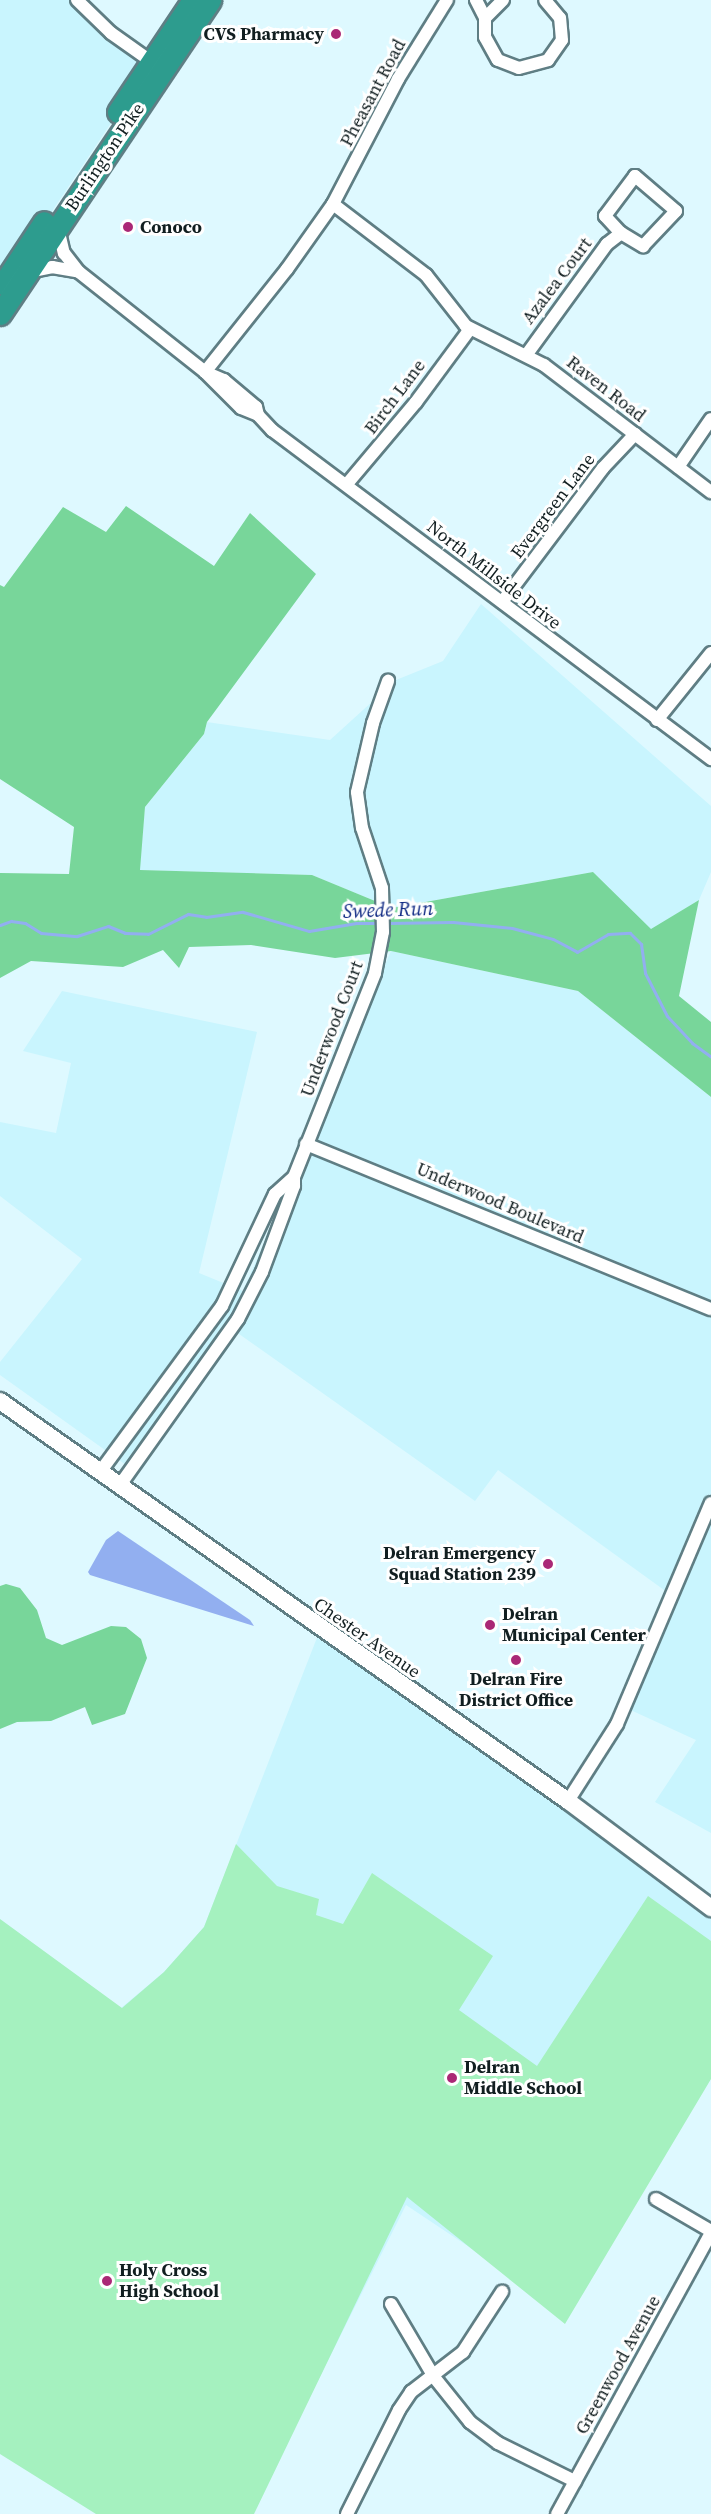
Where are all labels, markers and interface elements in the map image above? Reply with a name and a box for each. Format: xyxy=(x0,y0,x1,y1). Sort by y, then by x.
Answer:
place label: CVS Pharmacy xyxy=(204,23,324,45)
marker: CVS Pharmacy xyxy=(329,27,343,41)
street label: Pheasant Road xyxy=(336,36,410,150)
street label: Burlington Pike xyxy=(61,99,149,215)
place label: Conoco xyxy=(140,216,202,238)
marker: Conoco xyxy=(121,220,135,234)
street label: Azalea Court xyxy=(518,234,596,328)
street label: Raven Road xyxy=(562,351,650,427)
street label: Birch Lane xyxy=(360,356,430,438)
street label: Evergreen Lane xyxy=(506,449,600,563)
street label: North Millside Drive xyxy=(423,516,565,634)
water label: Swede Run xyxy=(342,896,434,924)
street label: Underwood Court xyxy=(296,958,368,1100)
street label: Underwood Boulevard xyxy=(413,1158,587,1248)
place label: Delran Emergency Squad Station 239 xyxy=(383,1543,536,1586)
marker: Delran Emergency Squad Station 239 xyxy=(541,1557,555,1571)
street label: Chester Avenue xyxy=(310,1593,424,1683)
place label: Delran Municipal Center xyxy=(502,1604,646,1646)
marker: Delran Municipal Center xyxy=(483,1618,497,1632)
marker: Delran Fire District Office xyxy=(509,1653,523,1667)
place label: Delran Fire District Office xyxy=(459,1669,573,1712)
place label: Delran Middle School xyxy=(464,2057,582,2100)
marker: Delran Middle School xyxy=(445,2071,459,2085)
place label: Holy Cross High School xyxy=(119,2260,219,2302)
marker: Holy Cross High School xyxy=(100,2274,114,2288)
street label: Greenwood Avenue xyxy=(571,2292,665,2438)

